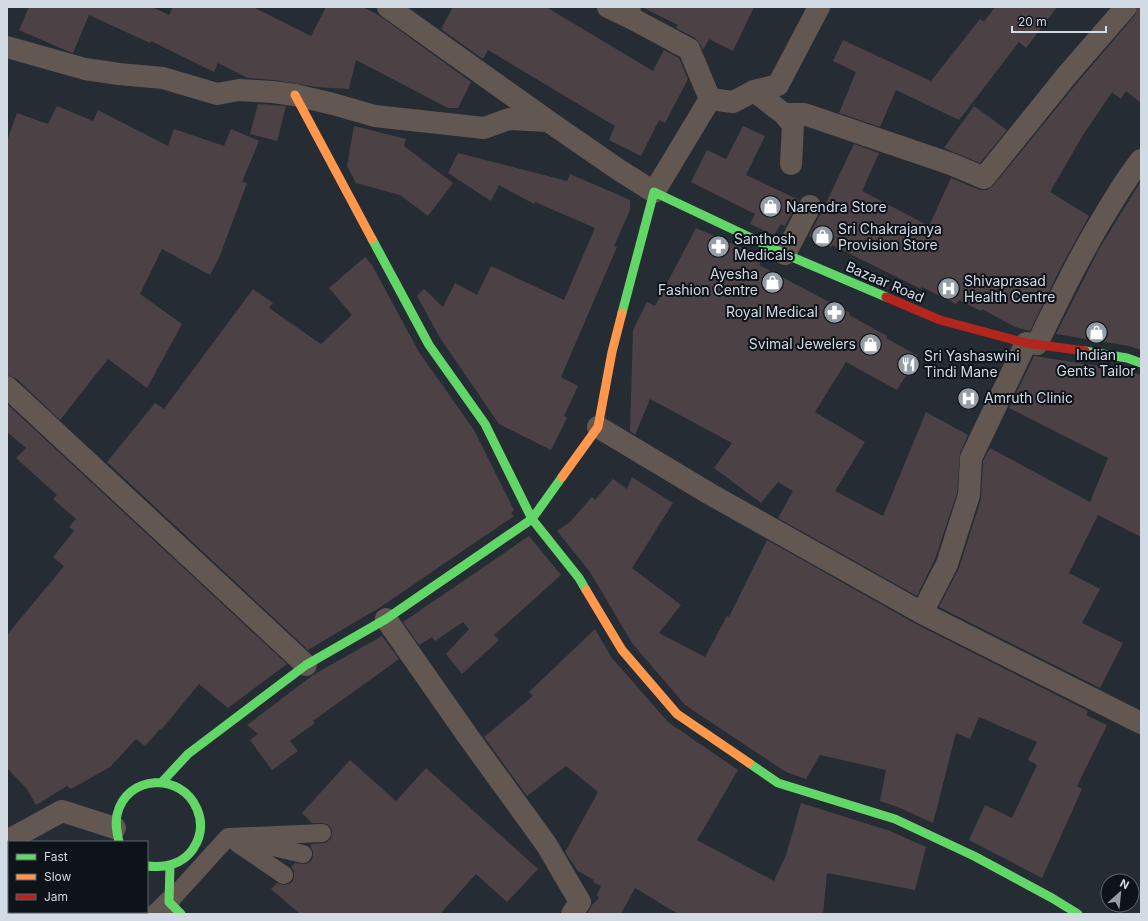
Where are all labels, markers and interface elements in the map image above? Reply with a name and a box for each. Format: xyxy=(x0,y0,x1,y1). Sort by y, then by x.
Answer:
scale bar xyxy=(1012,8,1106,34)
text: 20 m xyxy=(1018,14,1047,29)
shop icon: Narendra Store xyxy=(757,194,783,220)
place label: Narendra Store xyxy=(786,198,887,215)
place label: Sri Chakrajanya Provision Store xyxy=(838,220,942,253)
shop icon: Sri Chakrajanya Provision Store xyxy=(809,224,835,250)
place label: Santhosh Medicals xyxy=(734,230,796,263)
pharmacy icon: Santhosh Medicals xyxy=(705,234,731,260)
street label: Bazaar Road xyxy=(843,257,927,306)
place label: Ayesha Fashion Centre xyxy=(658,265,758,298)
shop icon: Ayesha Fashion Centre xyxy=(760,269,786,295)
place label: Shivaprasad Health Centre xyxy=(964,272,1055,305)
hospital icon: Shivaprasad Health Centre xyxy=(936,276,962,302)
pharmacy icon: Royal Medical xyxy=(821,299,847,325)
place label: Royal Medical xyxy=(726,303,818,320)
shop icon: Indian Gents Tailor xyxy=(1083,320,1109,346)
shop icon: Svimal Jewelers xyxy=(858,331,884,357)
place label: Svimal Jewelers xyxy=(749,335,856,352)
place label: Indian Gents Tailor xyxy=(1057,346,1135,379)
place label: Sri Yashaswini Tindi Mane xyxy=(924,347,1020,380)
restaurant icon: Sri Yashaswini Tindi Mane xyxy=(896,351,922,377)
hospital icon: Amruth Clinic xyxy=(955,385,981,411)
place label: Amruth Clinic xyxy=(984,389,1073,406)
legend xyxy=(8,841,148,913)
text: Fast xyxy=(44,849,68,864)
text: Slow xyxy=(44,869,72,884)
north arrow xyxy=(1100,873,1140,913)
text: N xyxy=(1118,876,1131,892)
text: Jam xyxy=(44,889,68,904)

